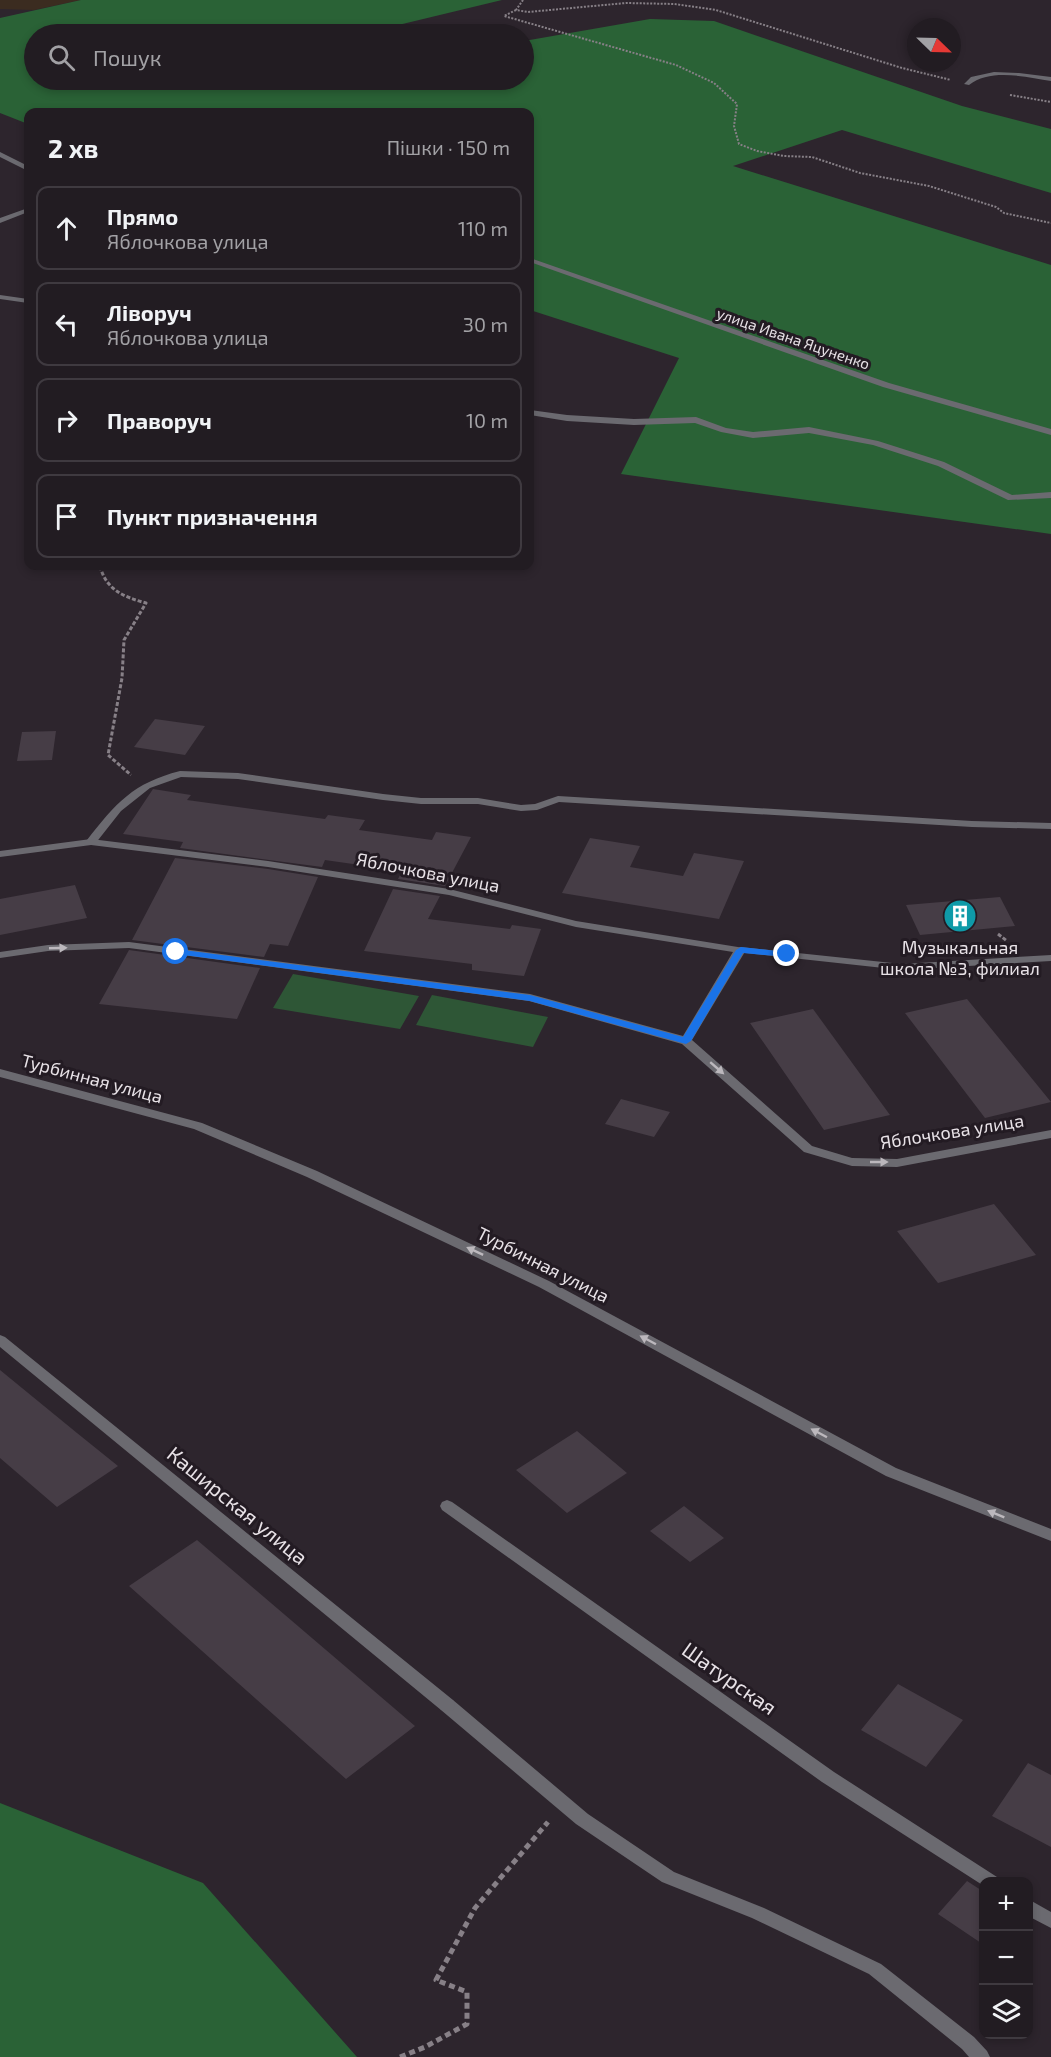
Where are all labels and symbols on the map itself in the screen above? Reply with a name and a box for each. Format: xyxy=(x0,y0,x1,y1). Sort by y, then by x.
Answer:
north arrow xyxy=(907,18,961,72)
street label: улица Ивана Яцуненко xyxy=(714,303,872,374)
street label: Яблочкова улица xyxy=(355,847,502,897)
building icon: Музыкальная школа №3, филиал xyxy=(942,898,978,934)
place label: Музыкальная школа №3, филиал xyxy=(880,936,1040,979)
route start xyxy=(162,938,188,964)
route end xyxy=(773,940,799,966)
one-way arrow xyxy=(49,943,68,953)
street label: Турбинная улица xyxy=(19,1049,165,1107)
one-way arrow xyxy=(709,1061,724,1075)
street label: Яблочкова улица xyxy=(878,1109,1025,1153)
one-way arrow xyxy=(870,1157,889,1167)
street label: Турбинная улица xyxy=(474,1221,613,1307)
one-way arrow xyxy=(466,1246,483,1255)
one-way arrow xyxy=(639,1335,656,1345)
one-way arrow xyxy=(811,1428,828,1438)
street label: Каширская улица xyxy=(162,1440,313,1570)
one-way arrow xyxy=(987,1509,1005,1519)
street label: Шатурская xyxy=(677,1636,782,1720)

